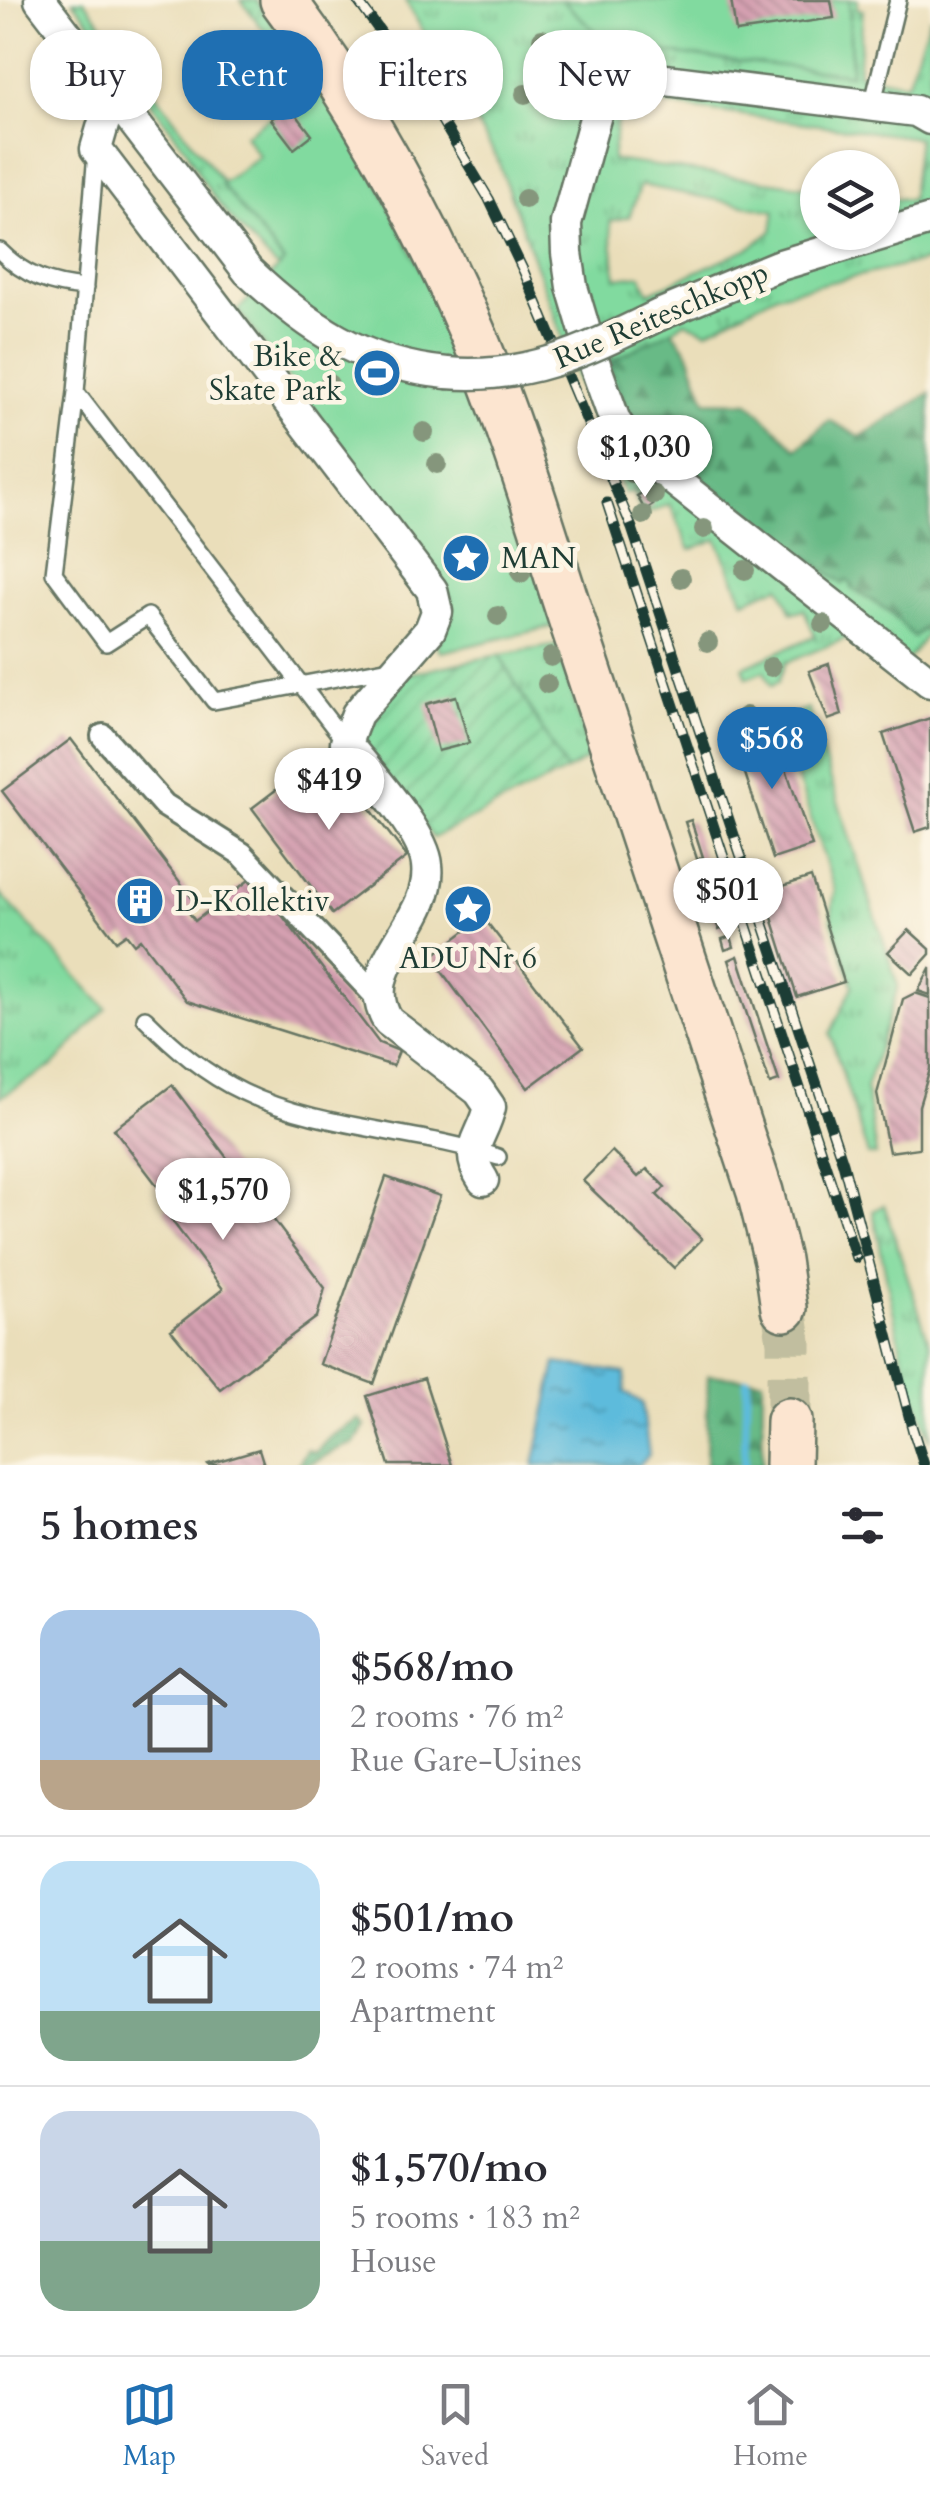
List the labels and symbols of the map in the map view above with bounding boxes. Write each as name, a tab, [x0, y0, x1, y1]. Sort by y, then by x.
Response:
street label: Rue Reiteschkopp	[548, 252, 775, 379]
place label: Bike & Skate Park	[209, 336, 342, 411]
sports icon: Bike & Skate Park	[351, 347, 403, 399]
pin: $1,030	[564, 415, 726, 500]
place icon: MAN	[440, 532, 492, 584]
place label: MAN	[501, 538, 577, 579]
pin: $568	[713, 707, 831, 792]
pin: $419	[270, 748, 388, 833]
pin: $501	[669, 858, 787, 943]
building icon: D-Kollektiv	[114, 875, 166, 927]
place label: D-Kollektiv	[175, 881, 330, 922]
place icon: ADU Nr 6	[442, 883, 494, 935]
place label: ADU Nr 6	[399, 938, 537, 979]
pin: $1,570	[142, 1158, 304, 1243]

